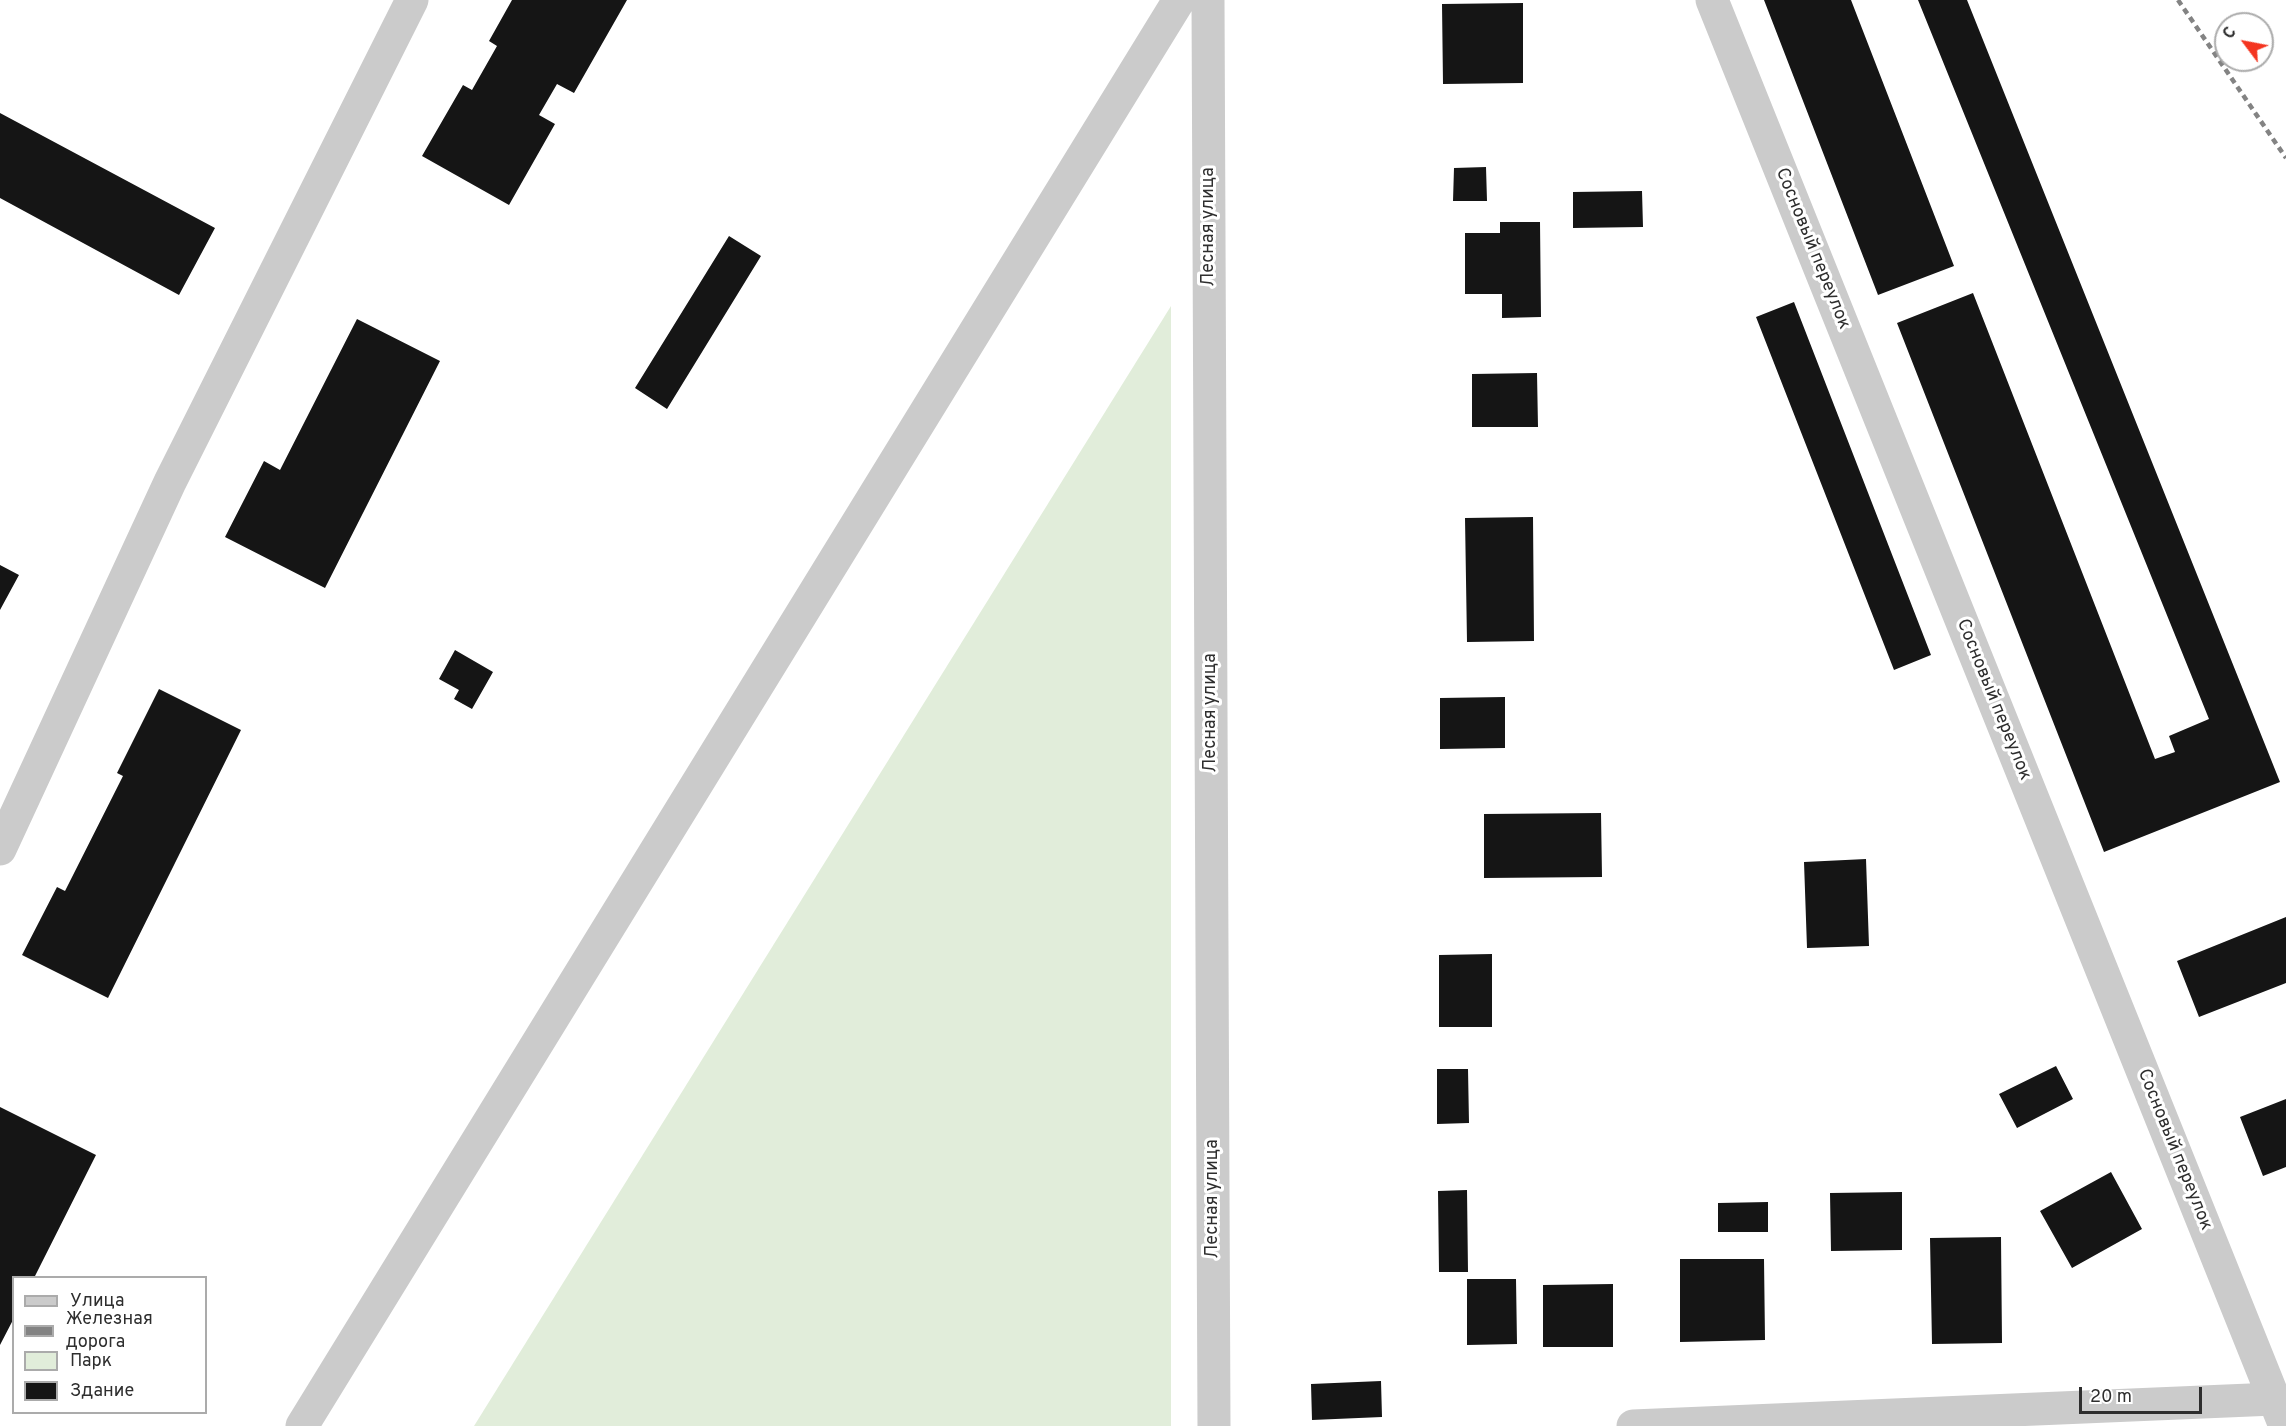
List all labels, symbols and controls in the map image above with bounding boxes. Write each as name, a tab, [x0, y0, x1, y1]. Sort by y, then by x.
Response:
north arrow	[2214, 12, 2274, 72]
text: С	[2219, 24, 2242, 43]
street label: Сосновый переулок	[1770, 165, 1854, 333]
street label: Лесная улица	[1198, 167, 1220, 287]
street label: Сосновый переулок	[1951, 616, 2035, 784]
street label: Лесная улица	[1200, 653, 1222, 773]
street label: Сосновый переулок	[2132, 1066, 2216, 1234]
street label: Лесная улица	[1202, 1139, 1224, 1259]
legend	[12, 1276, 207, 1414]
text: Улица	[70, 1290, 124, 1313]
text: Железная дорога	[66, 1308, 153, 1354]
text: Парк	[70, 1350, 112, 1373]
scale bar	[2082, 1375, 2205, 1413]
text: Здание	[70, 1380, 134, 1403]
text: 20 m	[2090, 1386, 2132, 1409]

